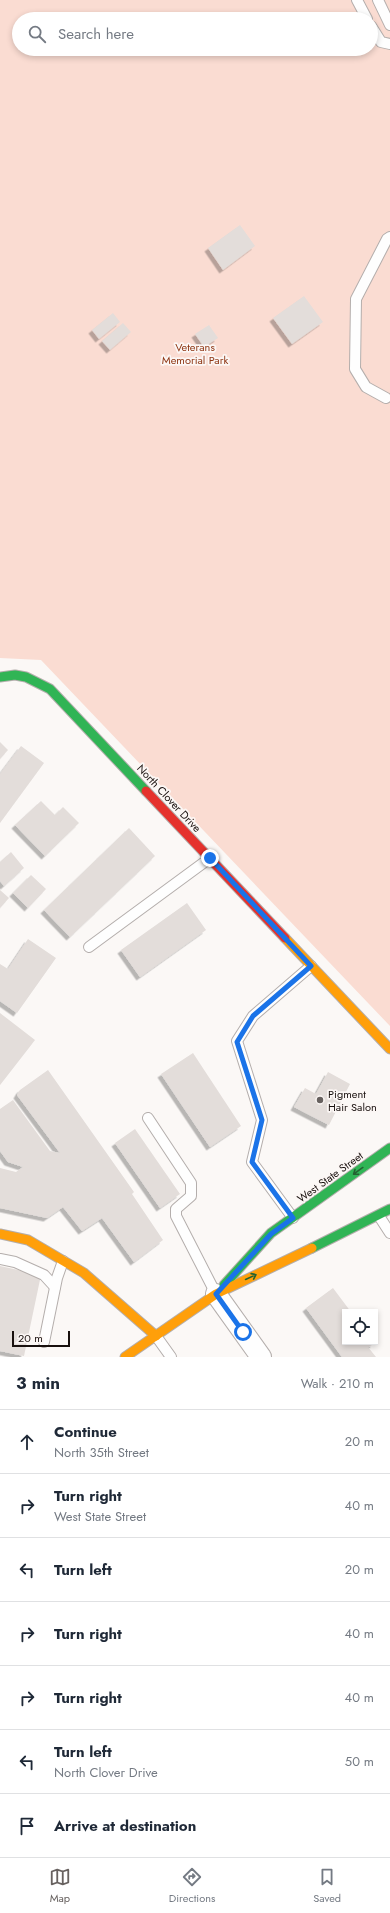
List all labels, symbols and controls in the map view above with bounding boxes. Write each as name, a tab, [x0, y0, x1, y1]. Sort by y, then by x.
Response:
search box	[12, 12, 378, 56]
icon: search	[26, 23, 48, 45]
text: Search here	[58, 23, 134, 45]
park label: Veterans Memorial Park	[162, 339, 228, 368]
street label: North Clover Drive	[133, 760, 205, 836]
route end	[201, 849, 219, 867]
place label: Pigment Hair Salon	[328, 1086, 377, 1115]
marker: Pigment Hair Salon	[315, 1095, 325, 1105]
street label: West State Street	[294, 1147, 366, 1206]
one-way arrow	[353, 1167, 364, 1175]
one-way arrow	[245, 1273, 257, 1280]
map controls	[342, 1309, 378, 1345]
button: locate	[342, 1309, 378, 1345]
route start	[234, 1323, 252, 1341]
scale bar	[12, 1329, 70, 1348]
text: 20 m	[18, 1330, 43, 1346]
text: 3 min	[16, 1371, 60, 1395]
text: Walk · 210 m	[301, 1374, 374, 1393]
text: Continue	[54, 1421, 117, 1443]
icon: ahead	[16, 1431, 38, 1453]
text: 20 m	[345, 1432, 374, 1451]
text: North 35th Street	[54, 1443, 149, 1462]
text: Turn right	[54, 1485, 122, 1507]
icon: right	[16, 1495, 38, 1517]
text: 40 m	[345, 1496, 374, 1515]
text: West State Street	[54, 1507, 146, 1526]
icon: left	[16, 1559, 38, 1581]
text: Turn left	[54, 1559, 112, 1581]
text: 20 m	[345, 1560, 374, 1579]
icon: right	[16, 1623, 38, 1645]
text: Turn right	[54, 1623, 122, 1645]
text: 40 m	[345, 1624, 374, 1643]
icon: right	[16, 1687, 38, 1709]
text: Turn right	[54, 1687, 122, 1709]
text: 40 m	[345, 1688, 374, 1707]
text: Turn left	[54, 1741, 112, 1763]
icon: left	[16, 1751, 38, 1773]
text: 50 m	[345, 1752, 374, 1771]
text: North Clover Drive	[54, 1763, 158, 1782]
icon: arrive	[16, 1815, 38, 1837]
text: Arrive at destination	[54, 1815, 196, 1837]
tab: Map	[49, 1866, 71, 1906]
tab: Directions	[169, 1866, 215, 1906]
tab: Saved	[313, 1866, 341, 1906]

